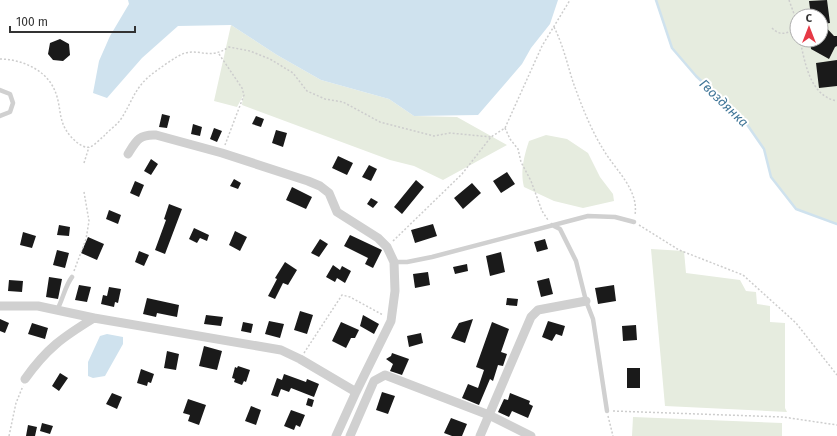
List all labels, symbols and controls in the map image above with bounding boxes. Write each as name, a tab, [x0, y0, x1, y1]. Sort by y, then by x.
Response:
scale bar	[10, 8, 135, 34]
north arrow	[789, 8, 829, 48]
text: С	[806, 12, 813, 25]
text: 100 m	[16, 15, 48, 29]
water label: Гвоздянка	[697, 76, 751, 130]

